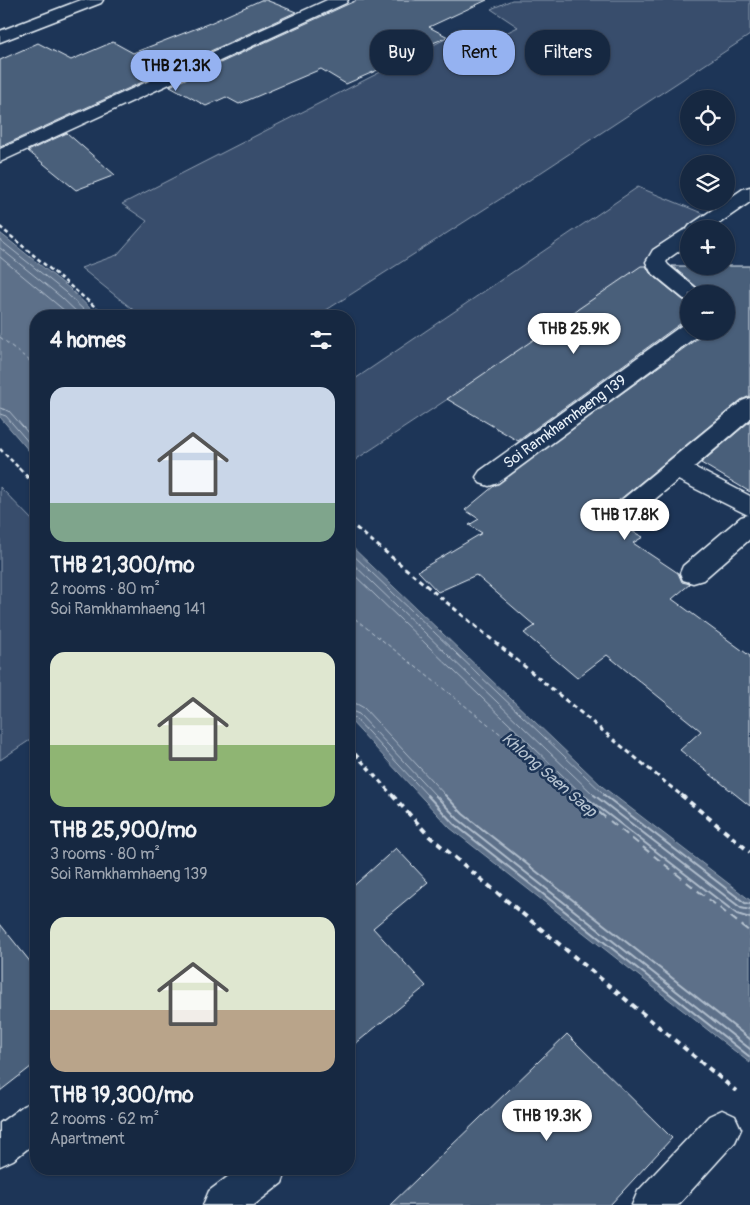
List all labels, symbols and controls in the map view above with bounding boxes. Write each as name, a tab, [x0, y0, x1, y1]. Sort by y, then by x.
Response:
chip: Buy	[370, 30, 433, 75]
chip: Rent	[443, 30, 515, 75]
chip: Filters	[525, 30, 610, 75]
pin: THB 21.3K	[119, 49, 233, 92]
text: THB 21.3K	[142, 56, 210, 76]
map controls	[680, 90, 735, 340]
button: locate	[680, 90, 735, 145]
button: layers	[680, 155, 735, 210]
button: +	[680, 220, 735, 275]
button: −	[680, 285, 735, 340]
pin: THB 25.9K	[517, 312, 631, 355]
text: THB 25.9K	[539, 319, 609, 339]
icon: filters	[307, 326, 335, 354]
text: 4 homes	[50, 327, 126, 354]
street label: Soi Ramkhamhaeng 139	[500, 371, 630, 473]
icon: home	[148, 419, 238, 509]
pin: THB 17.8K	[568, 498, 682, 541]
text: THB 17.8K	[591, 505, 659, 525]
text: THB 21,300/mo	[50, 552, 195, 579]
text: 2 rooms · 80 m²	[50, 579, 160, 599]
text: Soi Ramkhamhaeng 141	[50, 599, 206, 619]
icon: home	[148, 684, 238, 774]
water label: Khlong Saen Saep	[498, 728, 602, 823]
text: THB 25,900/mo	[50, 817, 197, 844]
text: 3 rooms · 80 m²	[50, 844, 160, 864]
text: Soi Ramkhamhaeng 139	[50, 864, 208, 884]
icon: home	[148, 949, 238, 1039]
text: THB 19,300/mo	[50, 1082, 194, 1109]
pin: THB 19.3K	[490, 1100, 604, 1142]
text: THB 19.3K	[513, 1106, 581, 1126]
text: 2 rooms · 62 m²	[50, 1109, 159, 1129]
text: Apartment	[50, 1129, 125, 1149]

